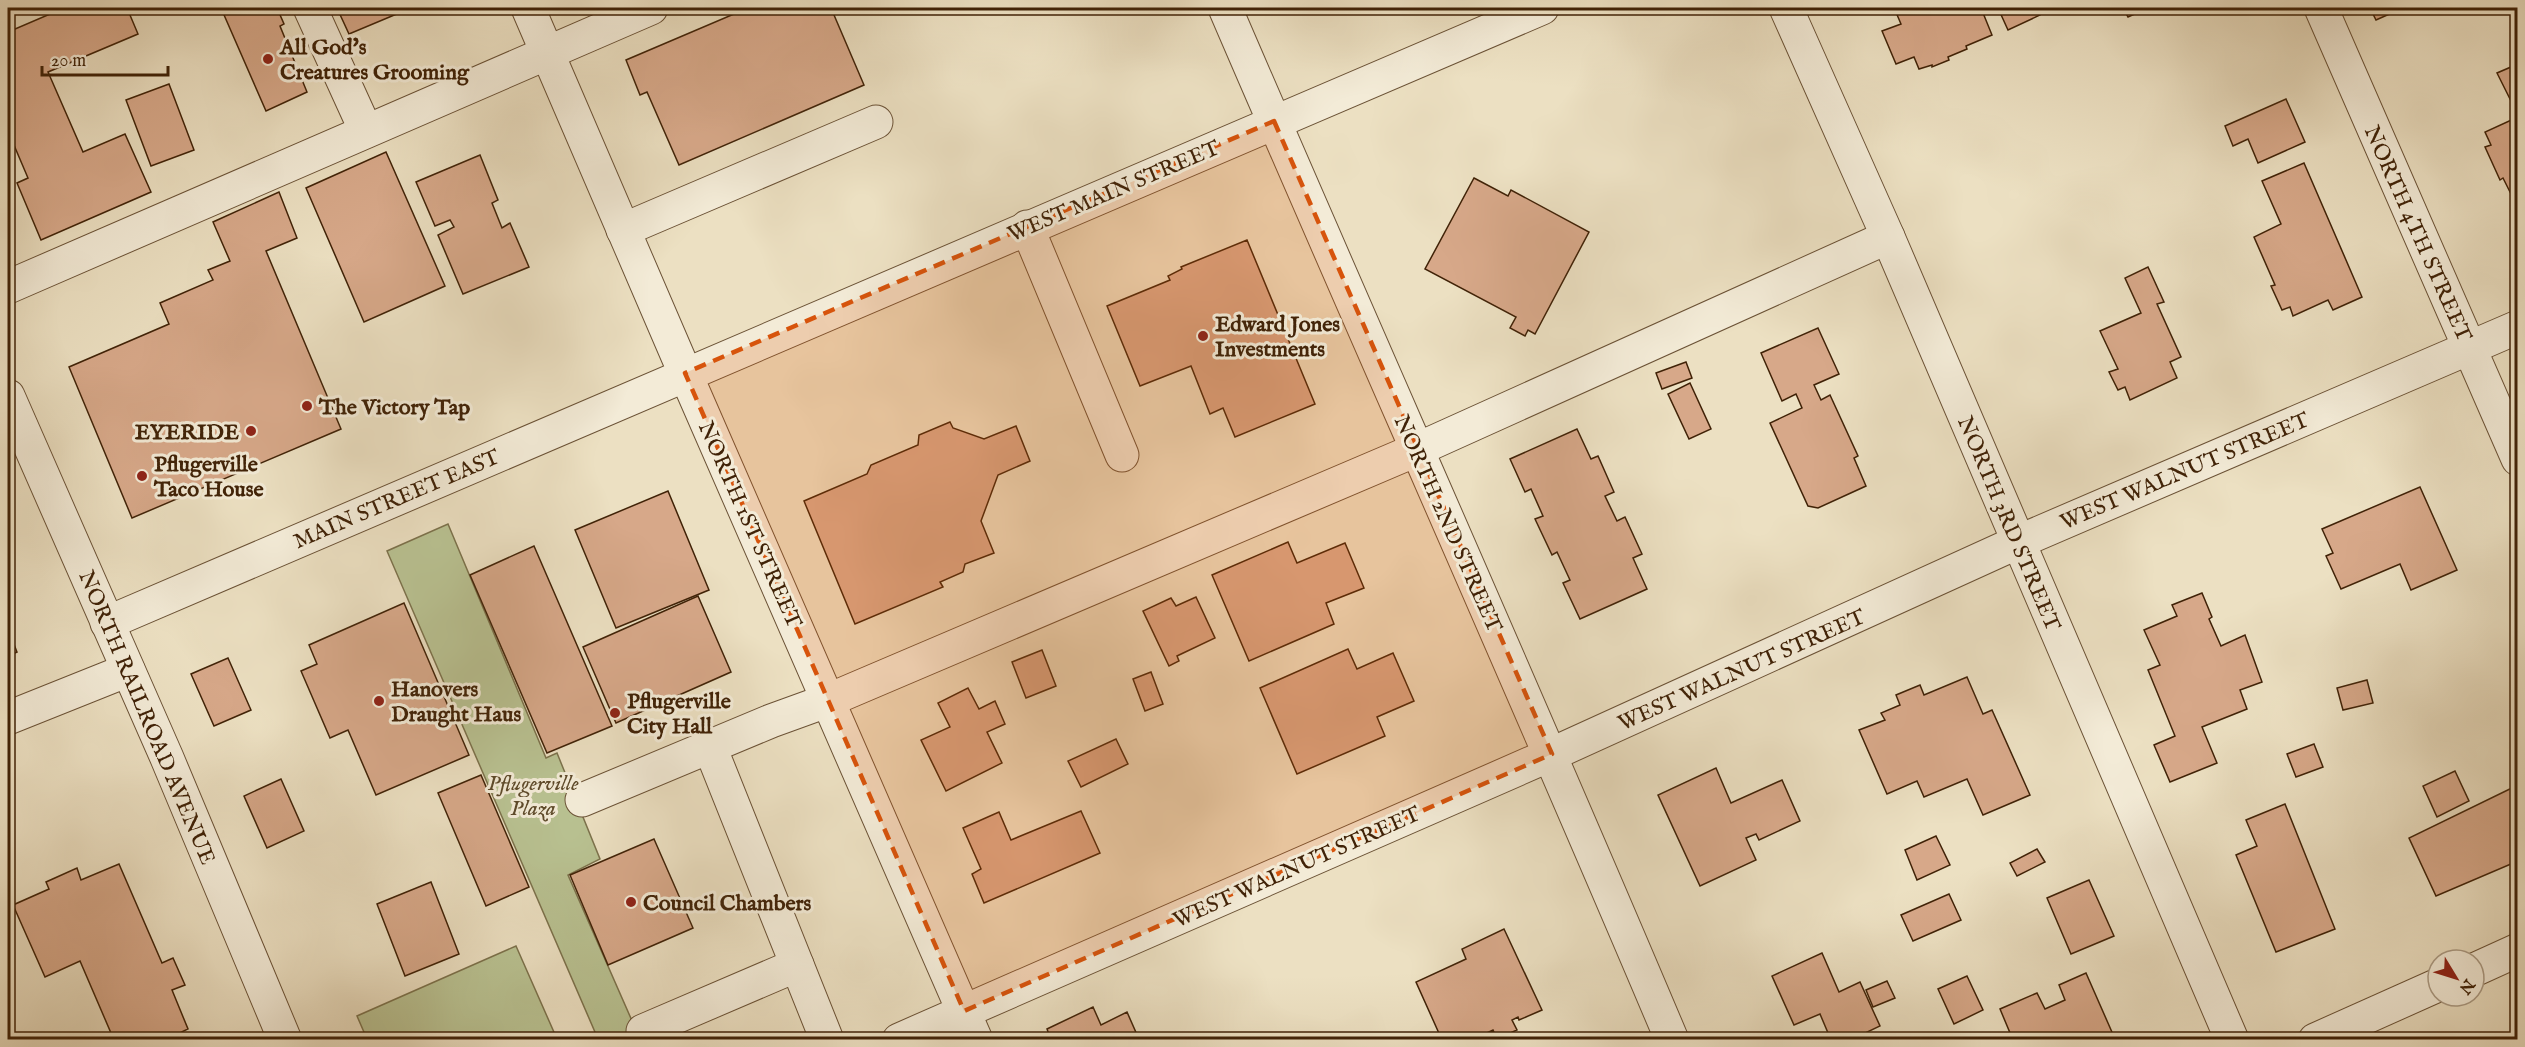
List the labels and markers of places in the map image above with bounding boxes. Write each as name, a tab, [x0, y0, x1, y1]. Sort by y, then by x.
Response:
place label: All God's Creatures Grooming	[279, 34, 470, 87]
marker: All God's Creatures Grooming	[261, 52, 275, 66]
place label: Edward Jones Investments	[1215, 311, 1340, 364]
marker: Edward Jones Investments	[1196, 329, 1210, 343]
place label: The Victory Tap	[318, 394, 470, 422]
marker: The Victory Tap	[300, 399, 314, 413]
place label: EYERIDE	[135, 419, 240, 447]
marker: EYERIDE	[244, 424, 258, 438]
place label: Pflugerville Taco House	[153, 451, 264, 504]
marker: Pflugerville Taco House	[135, 469, 149, 483]
place label: Hanovers Draught Haus	[391, 676, 521, 729]
place label: Pflugerville City Hall	[627, 688, 731, 741]
marker: Hanovers Draught Haus	[372, 694, 386, 708]
marker: Pflugerville City Hall	[608, 706, 622, 720]
place label: Council Chambers	[643, 890, 812, 918]
marker: Council Chambers	[624, 895, 638, 909]

